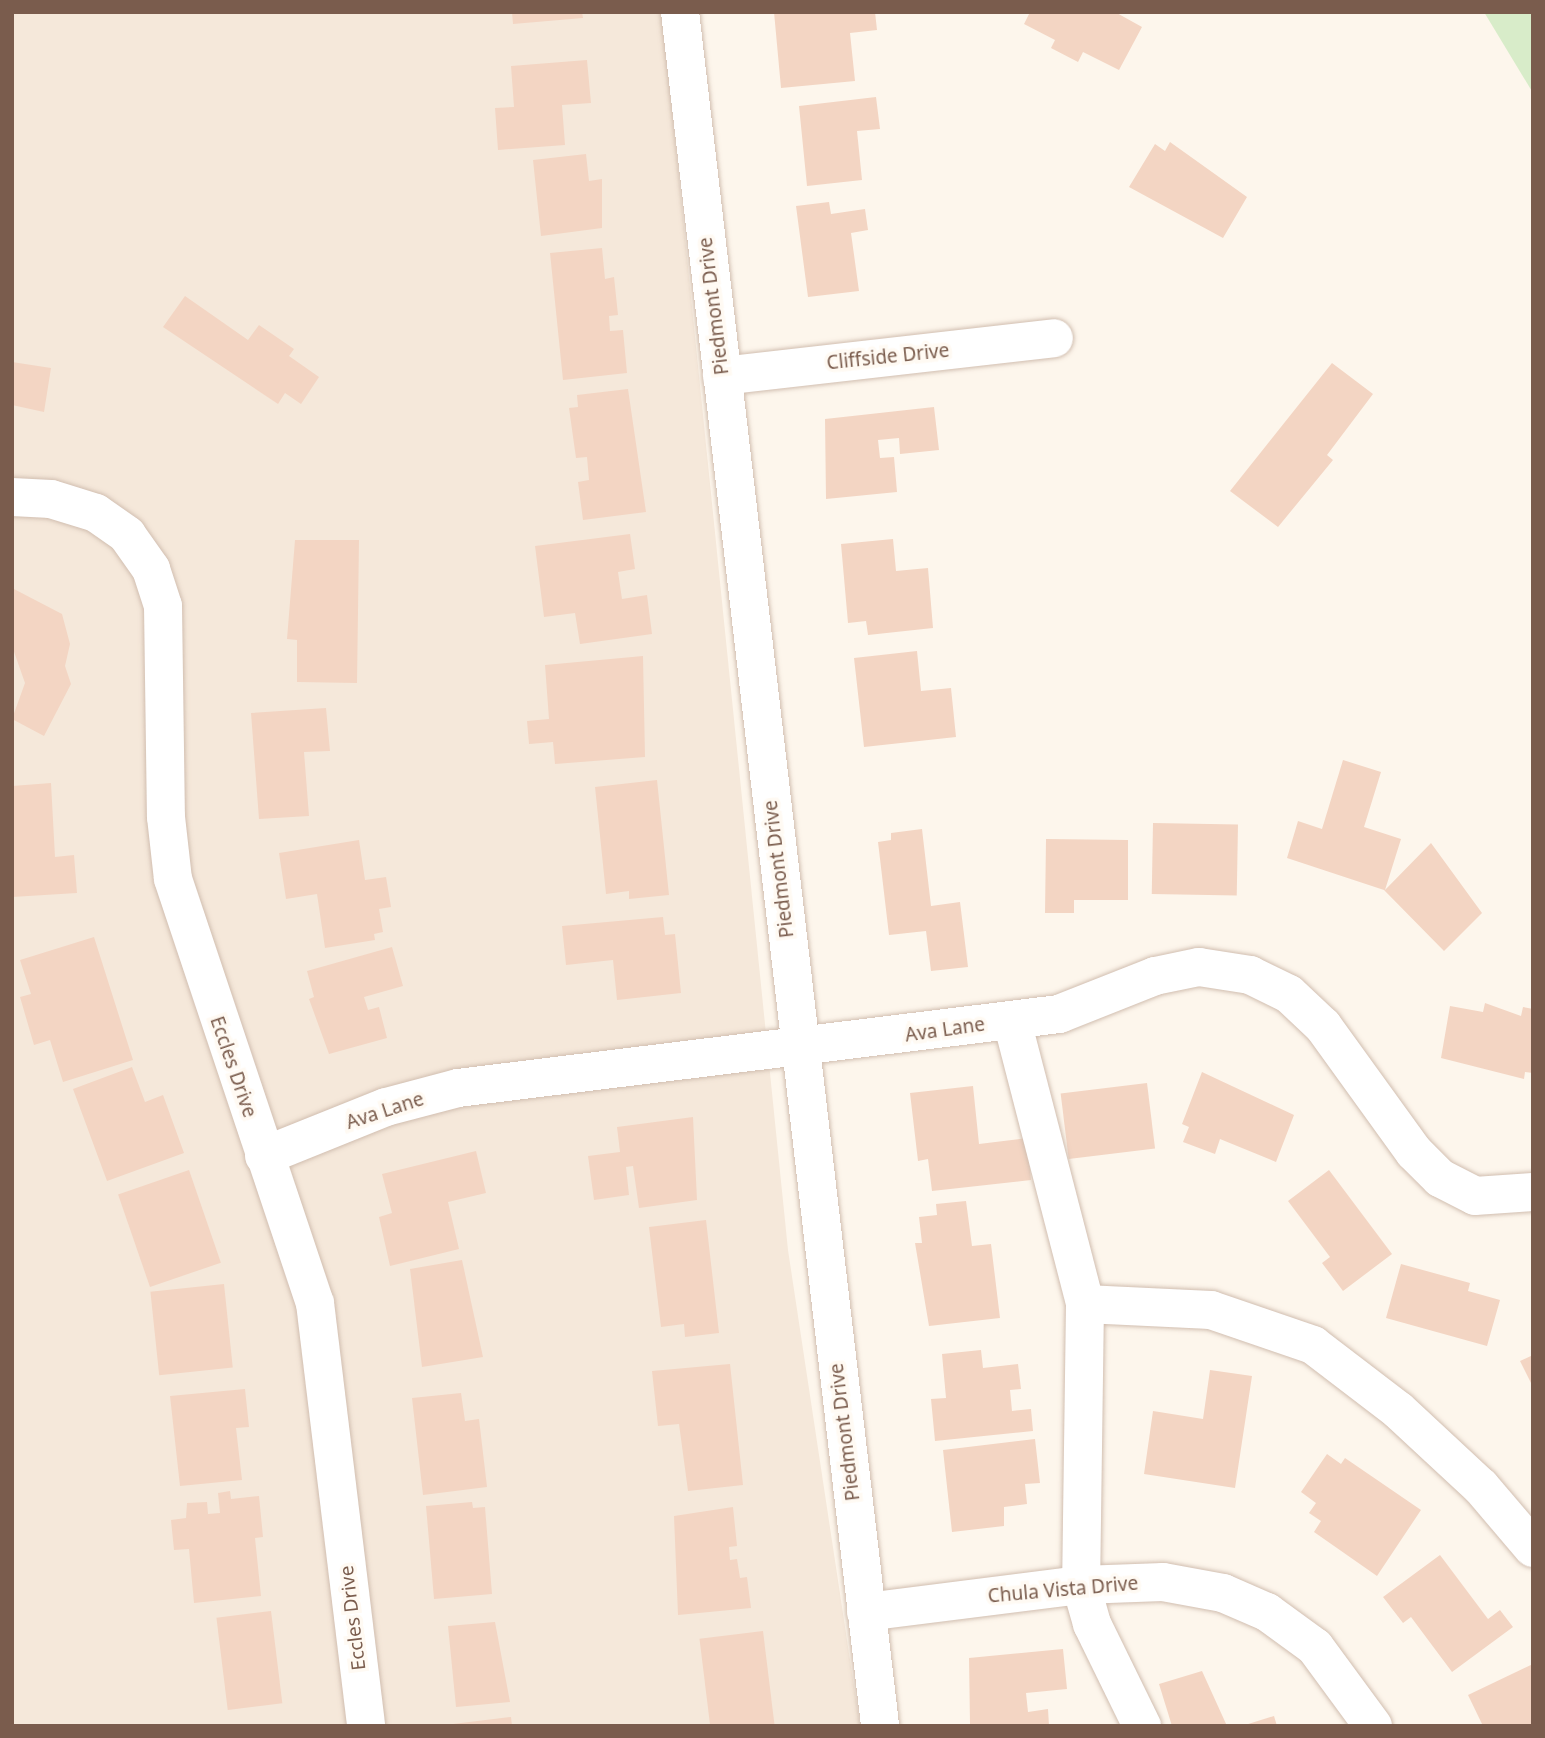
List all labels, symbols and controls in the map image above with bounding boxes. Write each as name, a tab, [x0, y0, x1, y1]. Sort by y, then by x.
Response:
street label: Piedmont Drive	[694, 236, 734, 376]
street label: Cliffside Drive	[826, 339, 950, 375]
street label: Piedmont Drive	[759, 799, 799, 939]
street label: Eccles Drive	[205, 1013, 261, 1121]
street label: Ava Lane	[904, 1013, 986, 1047]
street label: Ava Lane	[343, 1088, 427, 1134]
street label: Piedmont Drive	[825, 1362, 865, 1502]
street label: Eccles Drive	[335, 1564, 371, 1672]
street label: Chula Vista Drive	[987, 1572, 1139, 1608]

